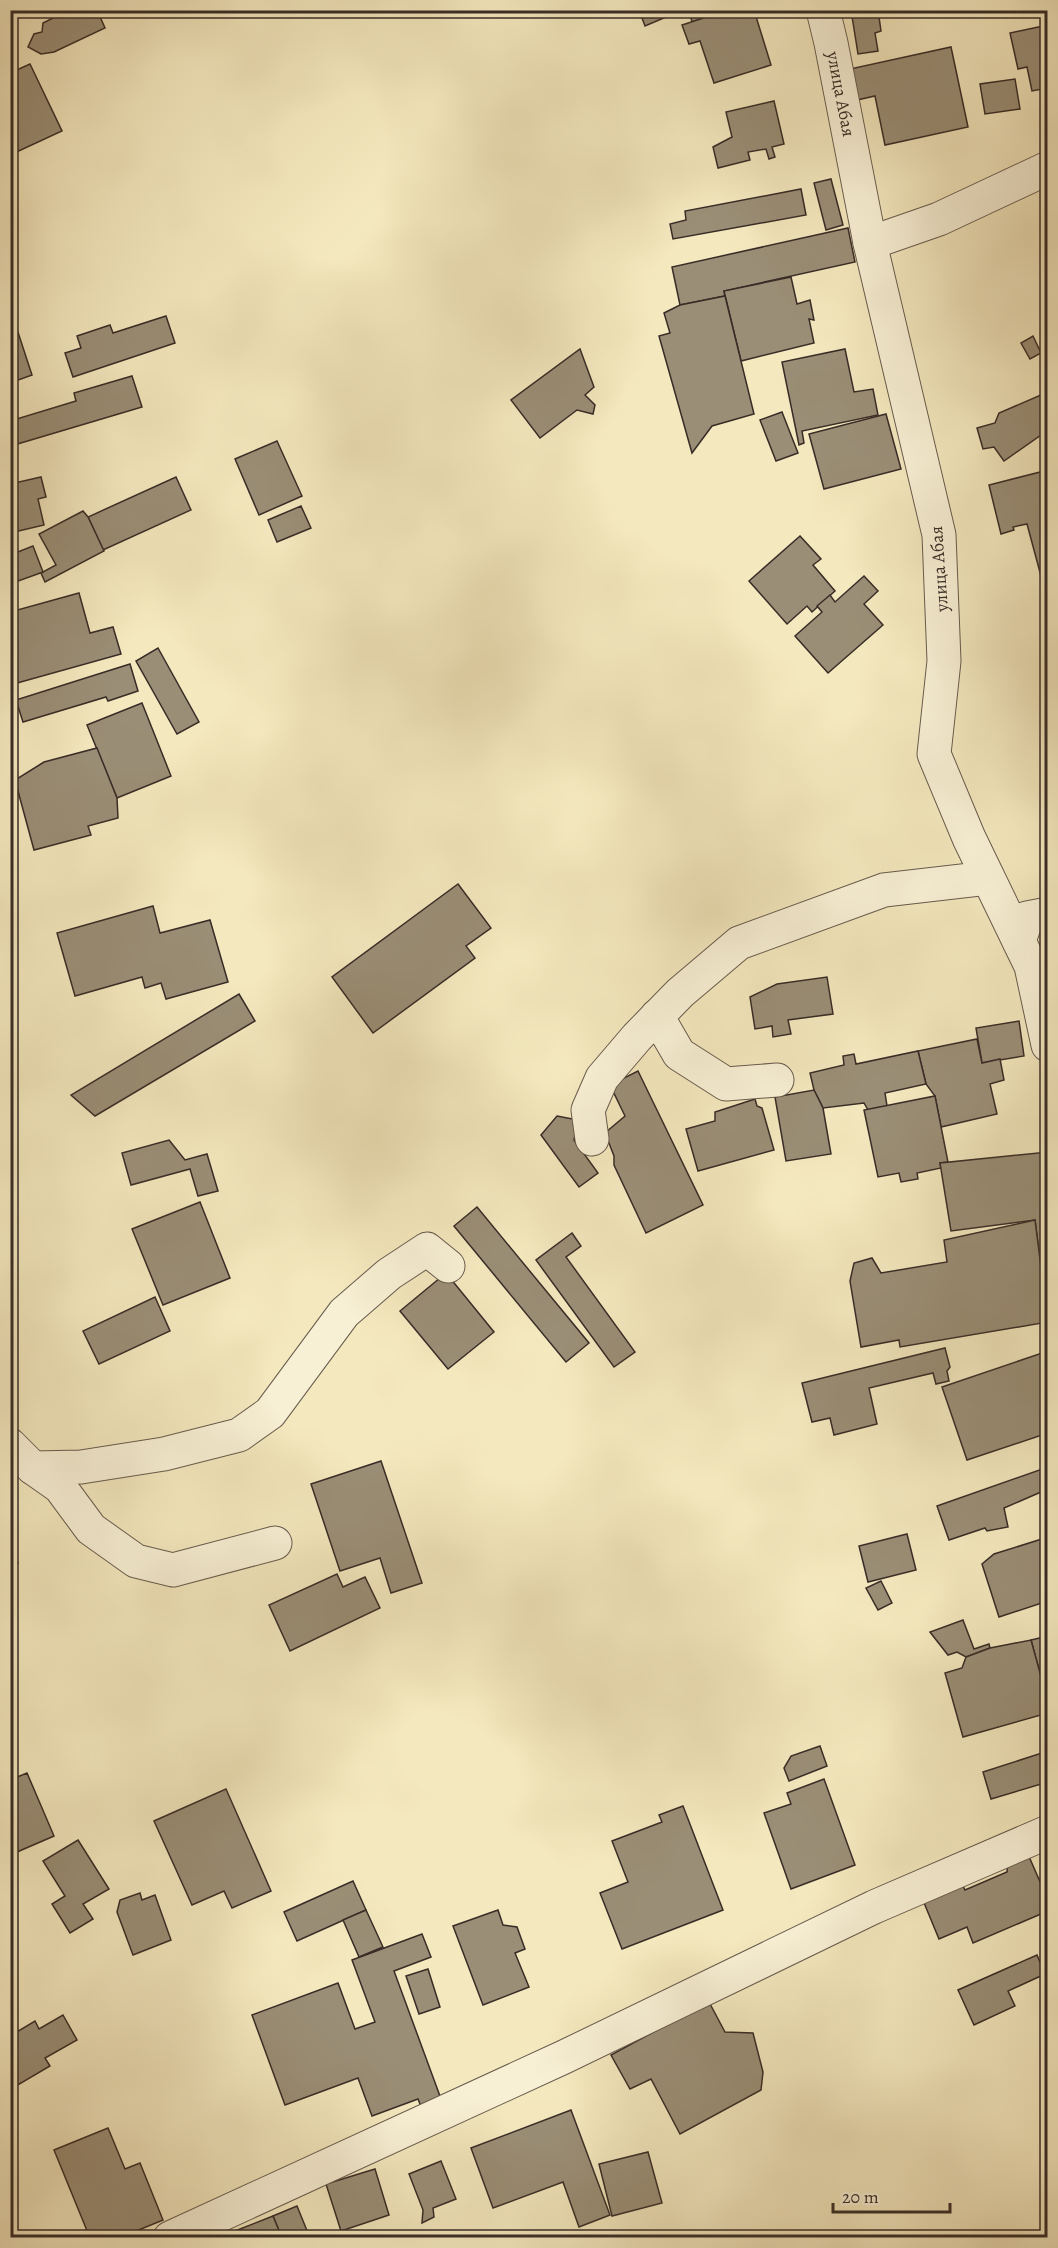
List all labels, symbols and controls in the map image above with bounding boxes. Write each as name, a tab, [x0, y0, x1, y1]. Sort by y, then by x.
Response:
street label: улица Абая	[821, 48, 861, 139]
street label: улица Абая	[924, 525, 954, 614]
scale bar	[833, 2176, 950, 2214]
text: 20 m	[842, 2185, 879, 2209]

